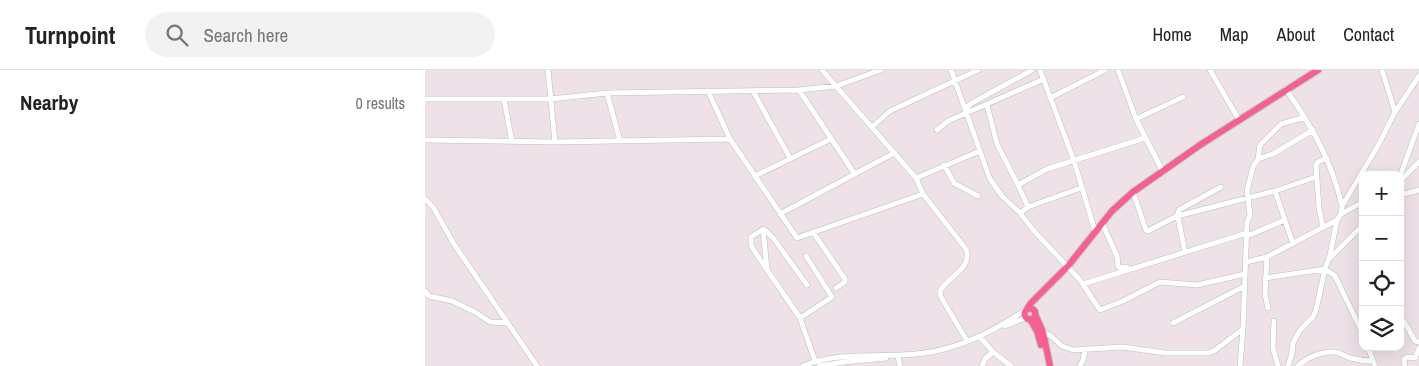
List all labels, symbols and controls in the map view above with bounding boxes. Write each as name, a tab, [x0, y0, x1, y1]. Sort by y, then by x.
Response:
search box	[145, 12, 495, 57]
text: Turnpoint	[25, 19, 115, 51]
icon: search	[163, 21, 191, 49]
text: Search here	[203, 22, 288, 48]
text: Home	[1152, 22, 1192, 47]
text: Map	[1220, 22, 1249, 47]
text: About	[1277, 22, 1315, 47]
text: Contact	[1343, 22, 1394, 47]
text: Nearby	[20, 88, 78, 117]
text: 0 results	[355, 92, 405, 114]
map controls	[1359, 171, 1404, 351]
button: +	[1359, 171, 1404, 216]
button: −	[1359, 216, 1404, 261]
button: locate	[1359, 261, 1404, 306]
button: layers	[1359, 306, 1404, 351]

